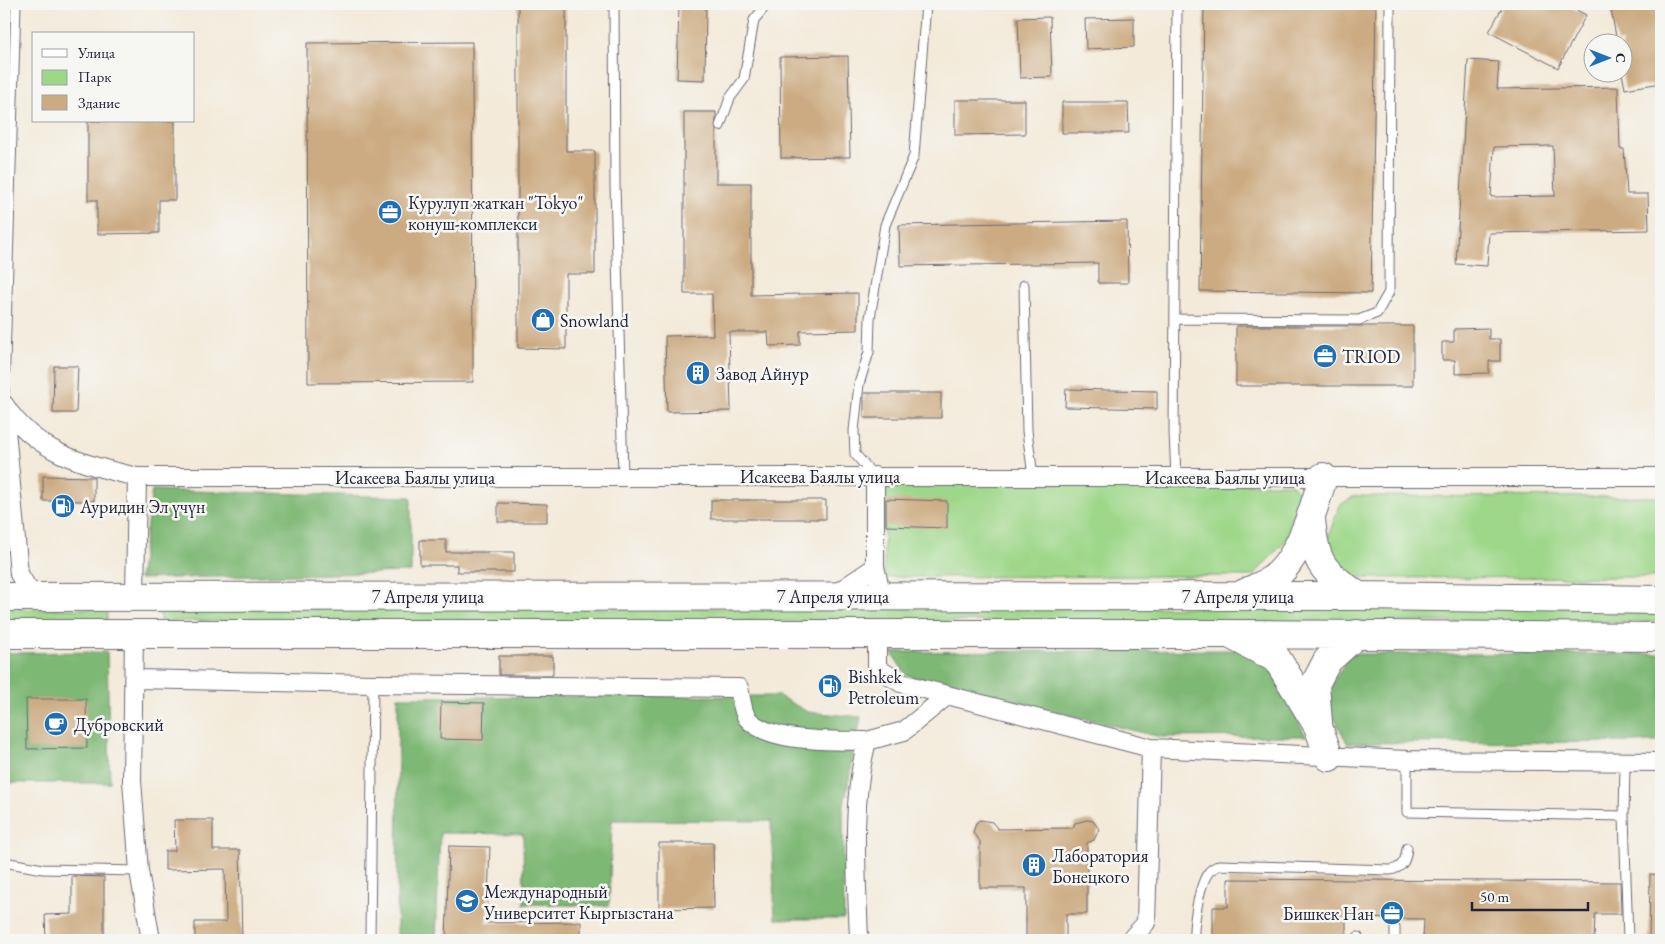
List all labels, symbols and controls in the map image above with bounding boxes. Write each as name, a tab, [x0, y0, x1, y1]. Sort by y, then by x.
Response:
legend	[32, 32, 195, 122]
north arrow	[1582, 32, 1632, 82]
text: Улица	[77, 43, 115, 62]
text: С	[1612, 53, 1630, 63]
text: Парк	[78, 67, 111, 86]
text: Здание	[78, 93, 120, 112]
place label: Курулуп жаткан "Tokyo" конуш-комплекси	[408, 191, 583, 235]
office icon: Курулуп жаткан "Tokyo" конуш-комплекси	[377, 199, 403, 225]
shop icon: Snowland	[530, 307, 556, 333]
place label: Snowland	[560, 309, 630, 332]
office icon: TRIOD	[1312, 343, 1338, 369]
place label: TRIOD	[1342, 345, 1400, 368]
building icon: Завод Айнур	[685, 360, 711, 386]
place label: Завод Айнур	[716, 362, 809, 385]
street label: Исакеева Баялы улица	[740, 465, 901, 488]
street label: Исакеева Баялы улица	[335, 466, 496, 489]
street label: Исакеева Баялы улица	[1145, 466, 1306, 489]
fuel station icon: Ауридин Эл үчүн	[50, 493, 76, 519]
place label: Ауридин Эл үчүн	[79, 495, 205, 518]
street label: 7 Апреля улица	[372, 585, 485, 608]
street label: 7 Апреля улица	[777, 585, 890, 608]
street label: 7 Апреля улица	[1182, 585, 1295, 608]
place label: Bishkek Petroleum	[848, 665, 919, 709]
fuel station icon: Bishkek Petroleum	[817, 673, 843, 699]
cafe icon: Дубровский	[43, 711, 69, 737]
place label: Дубровский	[74, 713, 164, 736]
place label: Лаборатория Бонецкого	[1052, 844, 1148, 888]
building icon: Лаборатория Бонецкого	[1021, 852, 1047, 878]
scale bar	[1472, 879, 1589, 911]
place label: Международный Университет Кыргызстана	[483, 880, 674, 924]
text: 50 m	[1480, 887, 1509, 906]
school or university icon: Международный Университет Кыргызстана	[454, 888, 480, 914]
office icon: Бишкек Нан	[1379, 900, 1405, 926]
place label: Бишкек Нан	[1283, 902, 1374, 925]

